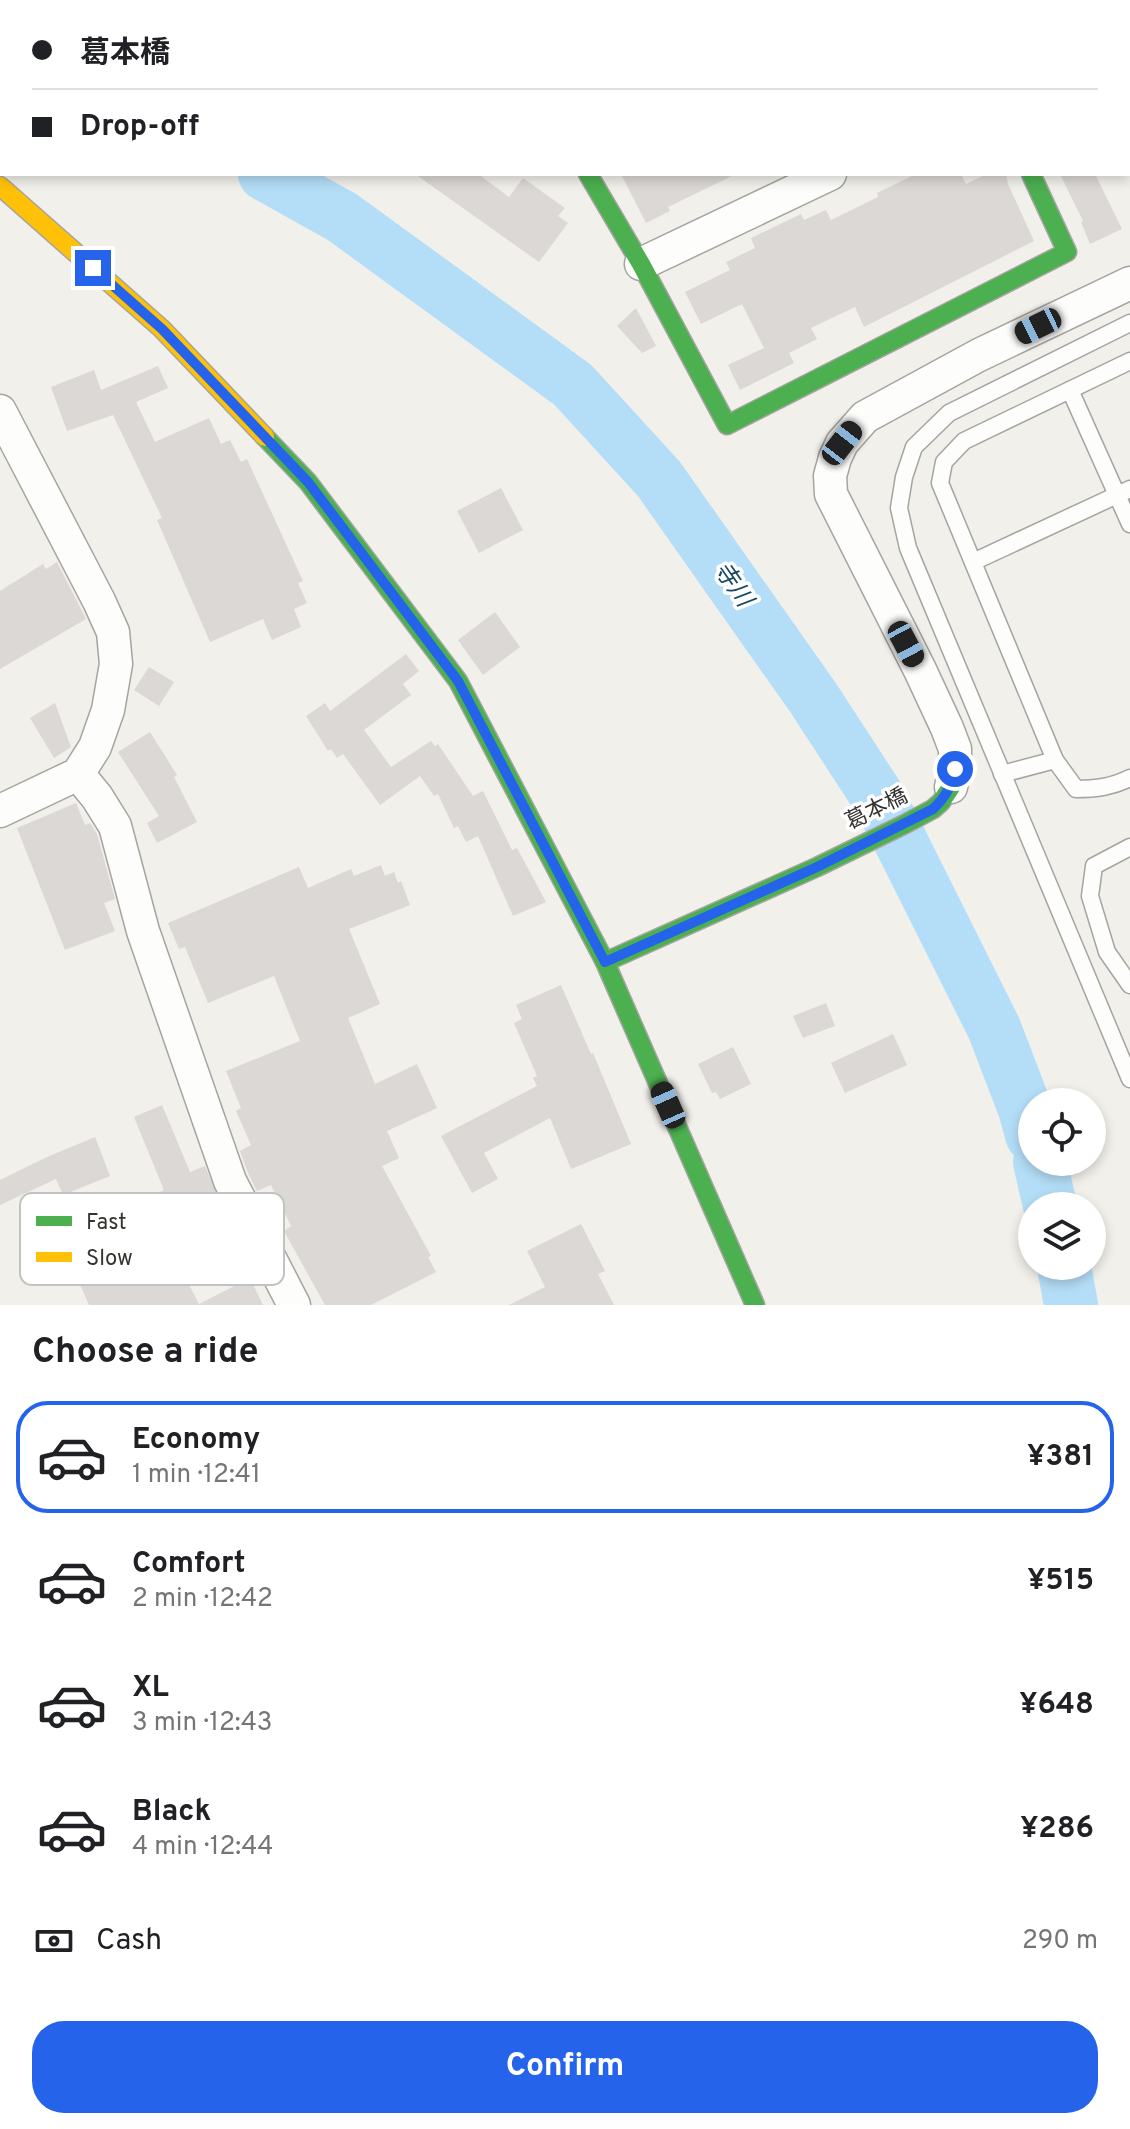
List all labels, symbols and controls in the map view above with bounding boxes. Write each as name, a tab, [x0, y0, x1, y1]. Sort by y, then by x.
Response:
text: 葛本橋	[80, 36, 170, 73]
text: Drop-off	[80, 109, 199, 146]
route end	[75, 250, 111, 286]
car	[1011, 305, 1065, 347]
car	[818, 417, 866, 469]
water label: 寺川	[706, 557, 760, 616]
car	[884, 617, 928, 671]
route start	[937, 751, 973, 787]
street label: 葛本橋	[841, 783, 913, 837]
car	[647, 1078, 689, 1132]
map controls	[1018, 1088, 1106, 1280]
button: locate	[1018, 1088, 1106, 1176]
button: layers	[1018, 1192, 1106, 1280]
legend	[20, 1193, 284, 1285]
text: Fast	[86, 1210, 127, 1237]
text: Slow	[86, 1246, 133, 1273]
text: Choose a ride	[32, 1330, 258, 1376]
icon: car	[36, 1421, 108, 1493]
text: Economy	[132, 1422, 260, 1459]
text: ¥381	[1027, 1439, 1094, 1476]
text: 1 min · 12:41	[132, 1459, 261, 1492]
icon: car	[36, 1545, 108, 1617]
text: Comfort	[132, 1546, 245, 1583]
text: ¥515	[1027, 1563, 1094, 1600]
text: 2 min · 12:42	[132, 1583, 273, 1616]
icon: car	[36, 1669, 108, 1741]
text: XL	[132, 1670, 169, 1707]
text: ¥648	[1019, 1687, 1094, 1724]
text: 3 min · 12:43	[132, 1707, 273, 1740]
icon: car	[36, 1793, 108, 1865]
text: Black	[132, 1794, 211, 1831]
text: ¥286	[1020, 1811, 1094, 1848]
text: 4 min · 12:44	[132, 1831, 274, 1864]
icon: cash	[32, 1919, 76, 1963]
text: Cash	[96, 1923, 162, 1960]
text: 290 m	[1022, 1925, 1098, 1958]
button: Confirm	[32, 2021, 1098, 2113]

